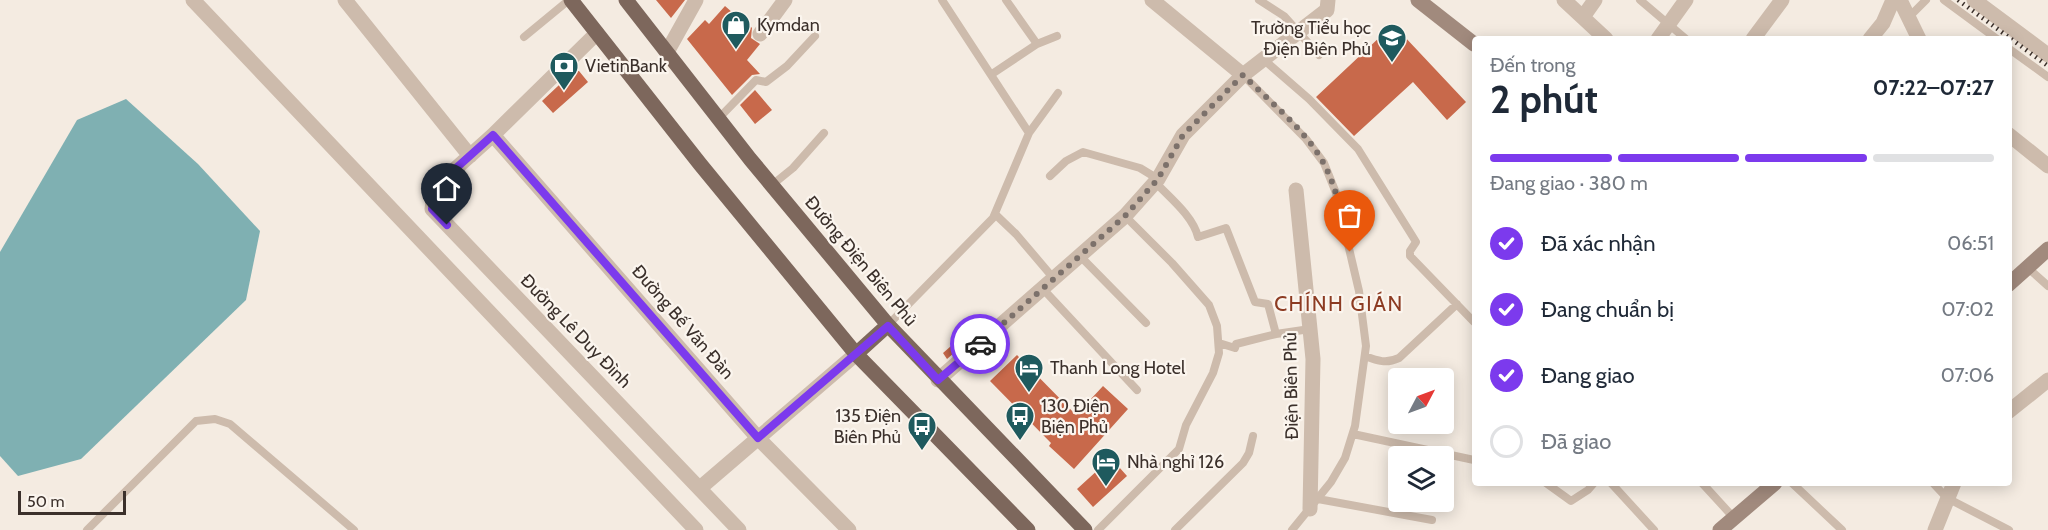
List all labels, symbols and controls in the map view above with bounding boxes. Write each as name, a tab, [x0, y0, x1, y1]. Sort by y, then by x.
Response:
shop icon: Kymdan	[720, 9, 752, 51]
place label: Kymdan	[757, 14, 820, 36]
place label: Trường Tiểu học Điện Biên Phủ	[1251, 17, 1371, 60]
school or university icon: Trường Tiểu học Điện Biên Phủ	[1376, 22, 1408, 64]
bank icon: VietinBank	[548, 50, 580, 92]
text: Đến trong	[1490, 53, 1575, 77]
place label: VietinBank	[585, 55, 668, 77]
text: 07:22–07:27	[1873, 74, 1994, 101]
text: 2 phút	[1490, 75, 1598, 123]
pin	[421, 163, 472, 225]
text: Đang giao · 380 m	[1490, 171, 1648, 195]
icon: home	[430, 172, 463, 205]
pin	[1324, 190, 1375, 252]
street label: Đường Điện Biên Phủ	[800, 192, 922, 330]
icon: bag	[1333, 199, 1366, 232]
icon: check	[1490, 227, 1523, 260]
text: Đã xác nhận	[1541, 230, 1655, 257]
text: 06:51	[1947, 231, 1994, 255]
street label: Đường Bế Văn Đàn	[627, 260, 739, 384]
street label: Đường Lê Duy Đình	[516, 269, 636, 393]
district label: CHÍNH GIÁN	[1274, 291, 1404, 316]
icon: check	[1490, 293, 1523, 326]
text: Đang chuẩn bị	[1541, 296, 1674, 323]
text: 07:02	[1942, 297, 1994, 321]
courier	[950, 314, 1010, 374]
icon: car	[964, 328, 997, 361]
street label: Điện Biên Phủ	[1279, 332, 1303, 440]
hotel icon: Thanh Long Hotel	[1013, 352, 1045, 394]
place label: Thanh Long Hotel	[1050, 357, 1186, 379]
icon: check	[1490, 359, 1523, 392]
text: Đang giao	[1541, 362, 1635, 389]
text: 07:06	[1941, 363, 1994, 387]
north arrow	[1388, 368, 1454, 434]
map controls	[1388, 368, 1454, 512]
place label: 130 Điện Biện Phủ	[1041, 395, 1109, 438]
bus stop icon: 130 Điện Biện Phủ	[1004, 400, 1036, 442]
place label: 135 Điện Biên Phủ	[834, 405, 901, 448]
bus stop icon: 135 Điện Biên Phủ	[906, 410, 938, 452]
text: Đã giao	[1541, 428, 1611, 455]
hotel icon: Nhà nghỉ 126	[1090, 446, 1122, 488]
button: layers	[1388, 446, 1454, 512]
place label: Nhà nghỉ 126	[1127, 451, 1224, 473]
scale bar	[18, 488, 126, 516]
text: 50 m	[27, 492, 64, 511]

